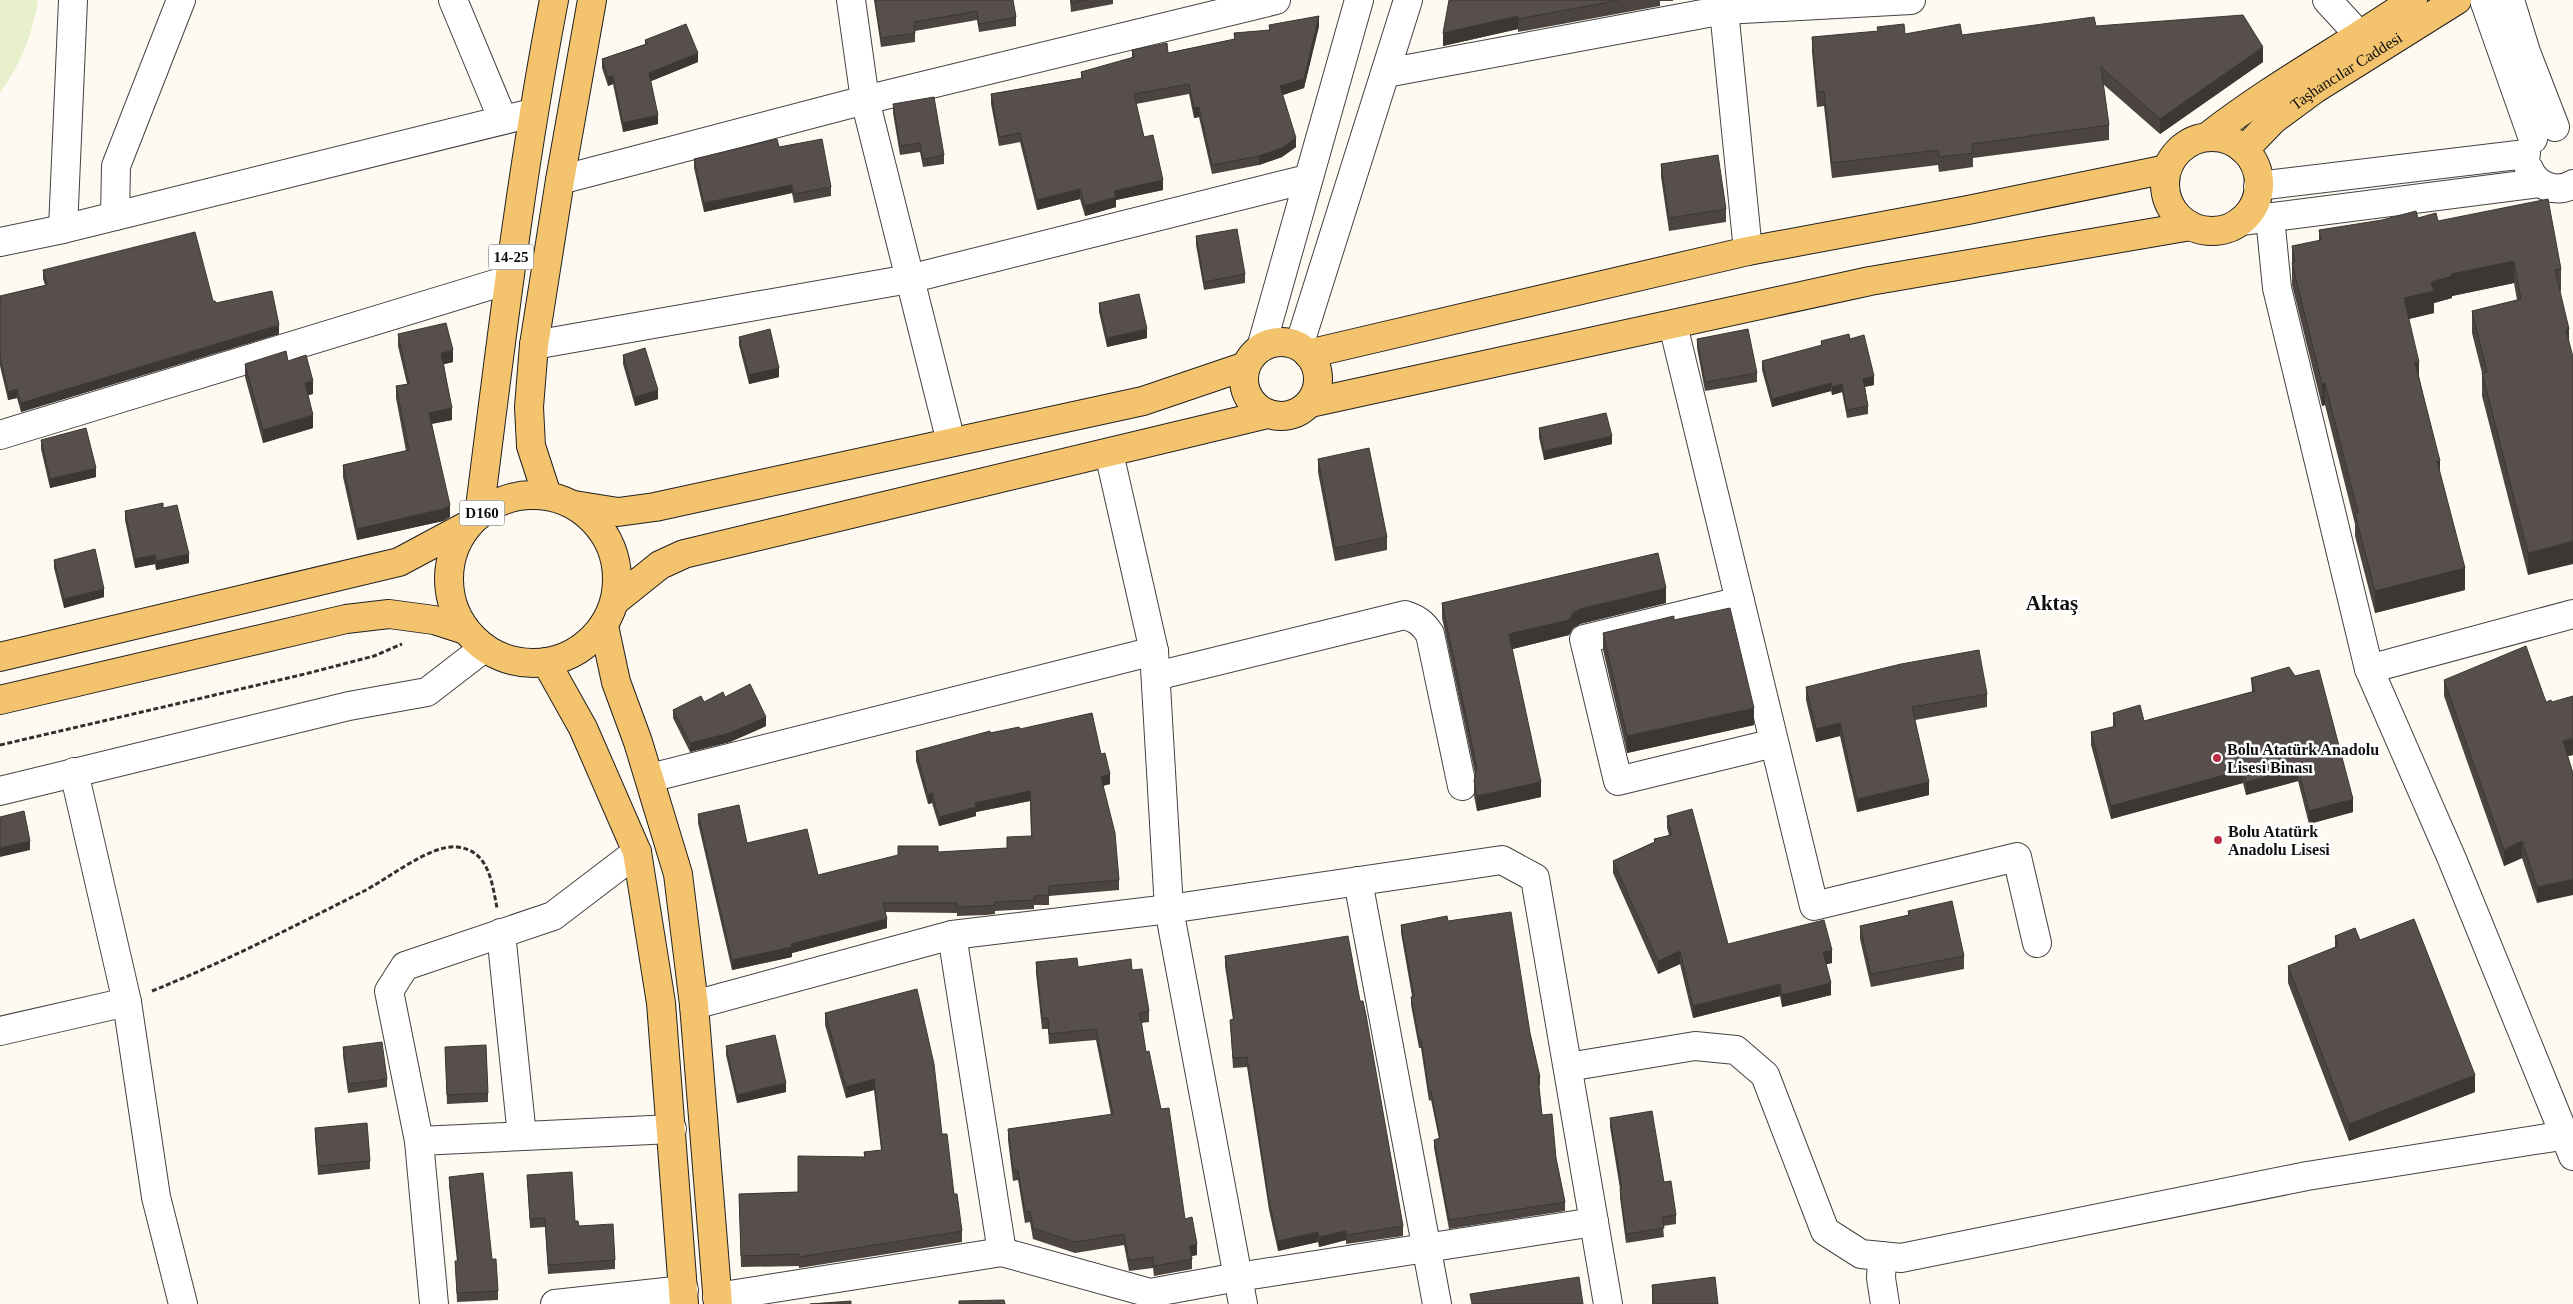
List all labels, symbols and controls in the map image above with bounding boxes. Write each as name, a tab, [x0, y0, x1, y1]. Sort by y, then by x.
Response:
street label: Taşhancılar Caddesi	[2287, 28, 2406, 113]
road number: 14-25	[488, 244, 534, 270]
road number: D160	[460, 500, 504, 526]
district label: Aktaş	[2026, 591, 2078, 615]
place label: Bolu Atatürk Anadolu Lisesi Binası	[2227, 741, 2379, 776]
marker: Bolu Atatürk Anadolu Lisesi Binası	[2211, 752, 2223, 764]
place label: Bolu Atatürk Anadolu Lisesi	[2228, 823, 2330, 858]
marker: Bolu Atatürk Anadolu Lisesi	[2212, 834, 2224, 846]

